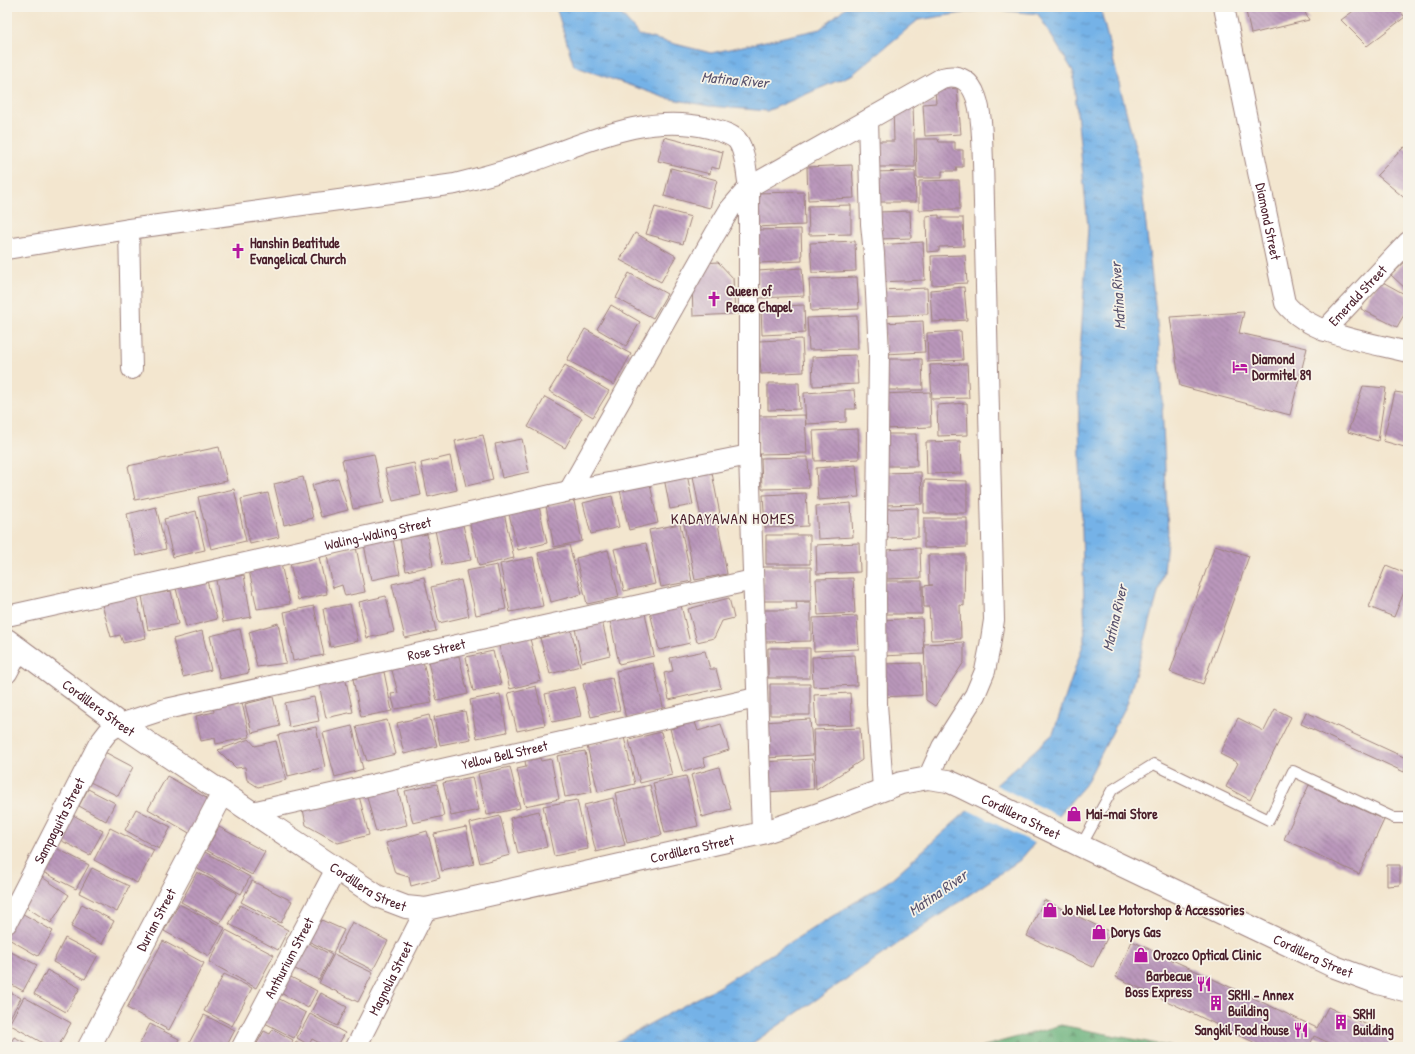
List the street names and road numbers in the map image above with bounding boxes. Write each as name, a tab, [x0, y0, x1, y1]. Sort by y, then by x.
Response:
street label: Diamond Street	[1252, 181, 1286, 262]
street label: Emerald Street	[1324, 260, 1391, 330]
street label: Waling-Waling Street	[323, 512, 433, 554]
street label: Rose Street	[406, 633, 467, 665]
street label: Cordillera Street	[59, 674, 139, 741]
street label: Yellow Bell Street	[460, 735, 550, 773]
street label: Sampaguita Street	[29, 774, 89, 867]
street label: Cordillera Street	[978, 788, 1064, 843]
street label: Cordillera Street	[648, 830, 736, 867]
street label: Cordillera Street	[326, 857, 410, 915]
street label: Durian Street	[131, 885, 180, 954]
street label: Anthurium Street	[260, 913, 318, 1001]
street label: Cordillera Street	[1270, 929, 1356, 982]
street label: Magnolia Street	[364, 938, 417, 1018]

